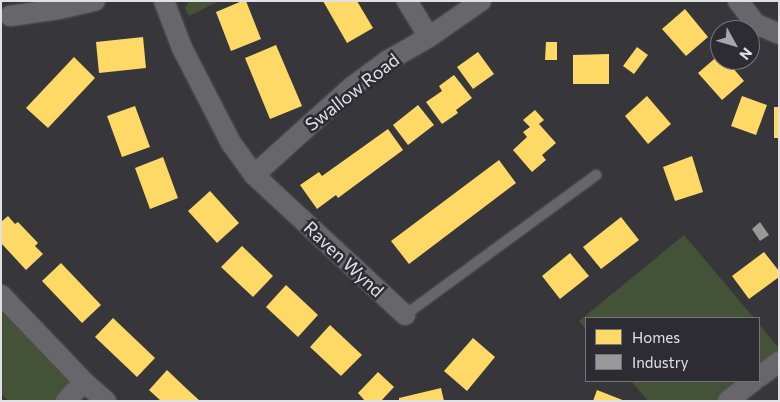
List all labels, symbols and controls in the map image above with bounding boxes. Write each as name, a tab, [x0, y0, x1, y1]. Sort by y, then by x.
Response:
north arrow	[710, 20, 760, 70]
text: N	[736, 45, 756, 64]
street label: Swallow Road	[301, 49, 403, 135]
street label: Raven Wynd	[300, 217, 388, 301]
legend	[585, 317, 760, 382]
text: Homes	[632, 328, 680, 346]
text: Industry	[632, 353, 689, 371]

